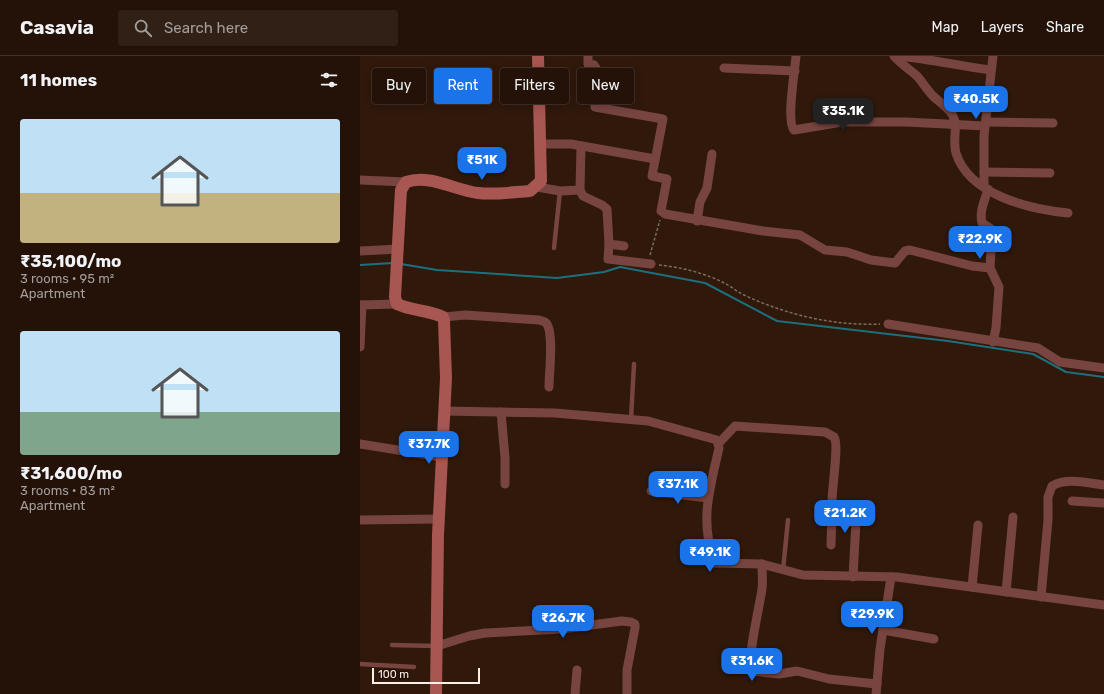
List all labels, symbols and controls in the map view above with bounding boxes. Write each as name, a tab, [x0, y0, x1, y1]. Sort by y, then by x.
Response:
search box	[118, 10, 398, 46]
text: Casavia	[20, 16, 94, 39]
icon: search	[132, 17, 154, 39]
text: Search here	[164, 19, 248, 37]
text: Map	[932, 19, 959, 36]
text: Layers	[981, 19, 1024, 36]
text: Share	[1046, 19, 1084, 36]
chip: Buy	[372, 68, 426, 104]
chip: Rent	[434, 68, 492, 104]
chip: Filters	[500, 68, 569, 104]
chip: New	[577, 68, 634, 104]
icon: filters	[318, 69, 340, 91]
text: 11 homes	[20, 70, 97, 90]
pin: ₹40.5K	[943, 86, 1009, 120]
text: ₹40.5K	[953, 91, 999, 106]
pin: ₹35.1K	[810, 98, 876, 132]
text: ₹35.1K	[822, 103, 864, 118]
icon: home	[144, 145, 216, 217]
pin: ₹51K	[458, 147, 506, 181]
text: ₹51K	[466, 152, 498, 167]
pin: ₹22.9K	[947, 226, 1013, 260]
text: ₹22.9K	[958, 231, 1002, 246]
text: ₹35,100/mo	[20, 251, 121, 271]
text: 3 rooms · 95 m²	[20, 271, 114, 286]
text: Apartment	[20, 286, 85, 301]
icon: home	[144, 357, 216, 429]
pin: ₹37.7K	[396, 431, 462, 465]
text: ₹37.7K	[408, 436, 450, 451]
text: ₹31,600/mo	[20, 463, 122, 483]
pin: ₹37.1K	[645, 471, 711, 505]
text: ₹37.1K	[657, 476, 699, 491]
text: 3 rooms · 83 m²	[20, 483, 115, 498]
text: Apartment	[20, 498, 85, 513]
pin: ₹21.2K	[812, 500, 878, 534]
text: ₹21.2K	[823, 505, 867, 520]
pin: ₹49.1K	[677, 539, 743, 573]
text: ₹49.1K	[689, 544, 731, 559]
pin: ₹29.9K	[839, 601, 905, 635]
pin: ₹26.7K	[530, 605, 596, 639]
text: ₹29.9K	[850, 606, 894, 621]
text: ₹26.7K	[541, 610, 585, 625]
pin: ₹31.6K	[719, 648, 785, 682]
text: ₹31.6K	[730, 653, 774, 668]
scale bar	[372, 666, 480, 685]
text: 100 m	[378, 668, 409, 681]

